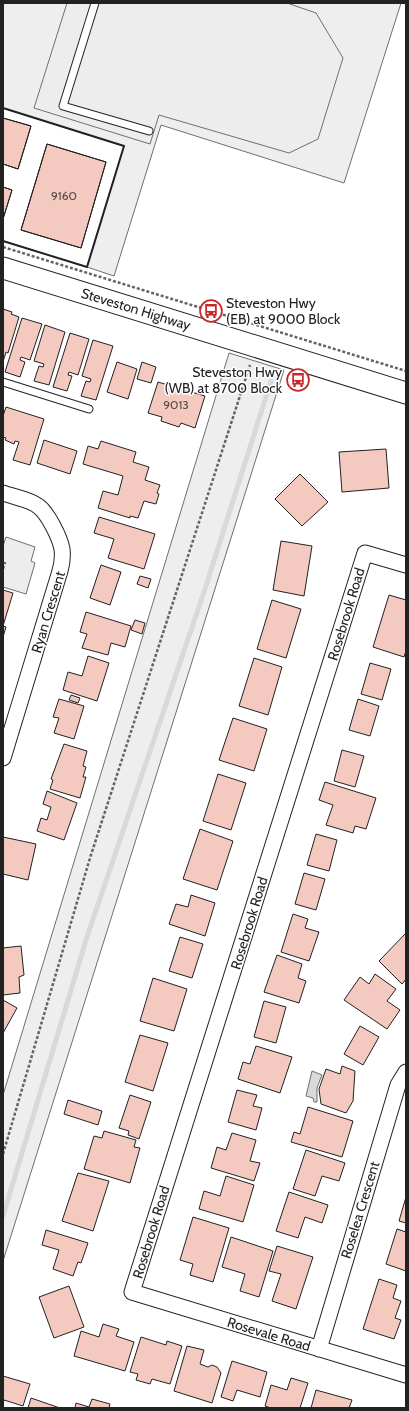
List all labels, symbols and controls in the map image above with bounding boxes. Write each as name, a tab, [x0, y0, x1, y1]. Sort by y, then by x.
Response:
house number: 9160	[51, 188, 77, 203]
street label: Steveston Highway	[79, 284, 193, 334]
place label: Steveston Hwy (EB) at 9000 Block	[226, 294, 341, 328]
bus stop icon: Steveston Hwy (EB) at 9000 Block	[198, 298, 224, 324]
place label: Steveston Hwy (WB) at 8700 Block	[164, 363, 283, 397]
bus stop icon: Steveston Hwy (WB) at 8700 Block	[285, 367, 311, 393]
house number: 9013	[163, 397, 189, 412]
street label: Rosebrook Road	[323, 565, 369, 663]
street label: Ryan Crescent	[27, 569, 69, 655]
street label: Rosebrook Road	[226, 874, 272, 972]
street label: Roselea Crescent	[337, 1159, 383, 1261]
street label: Rosebrook Road	[128, 1183, 174, 1281]
street label: Rosevale Road	[225, 1313, 313, 1355]

